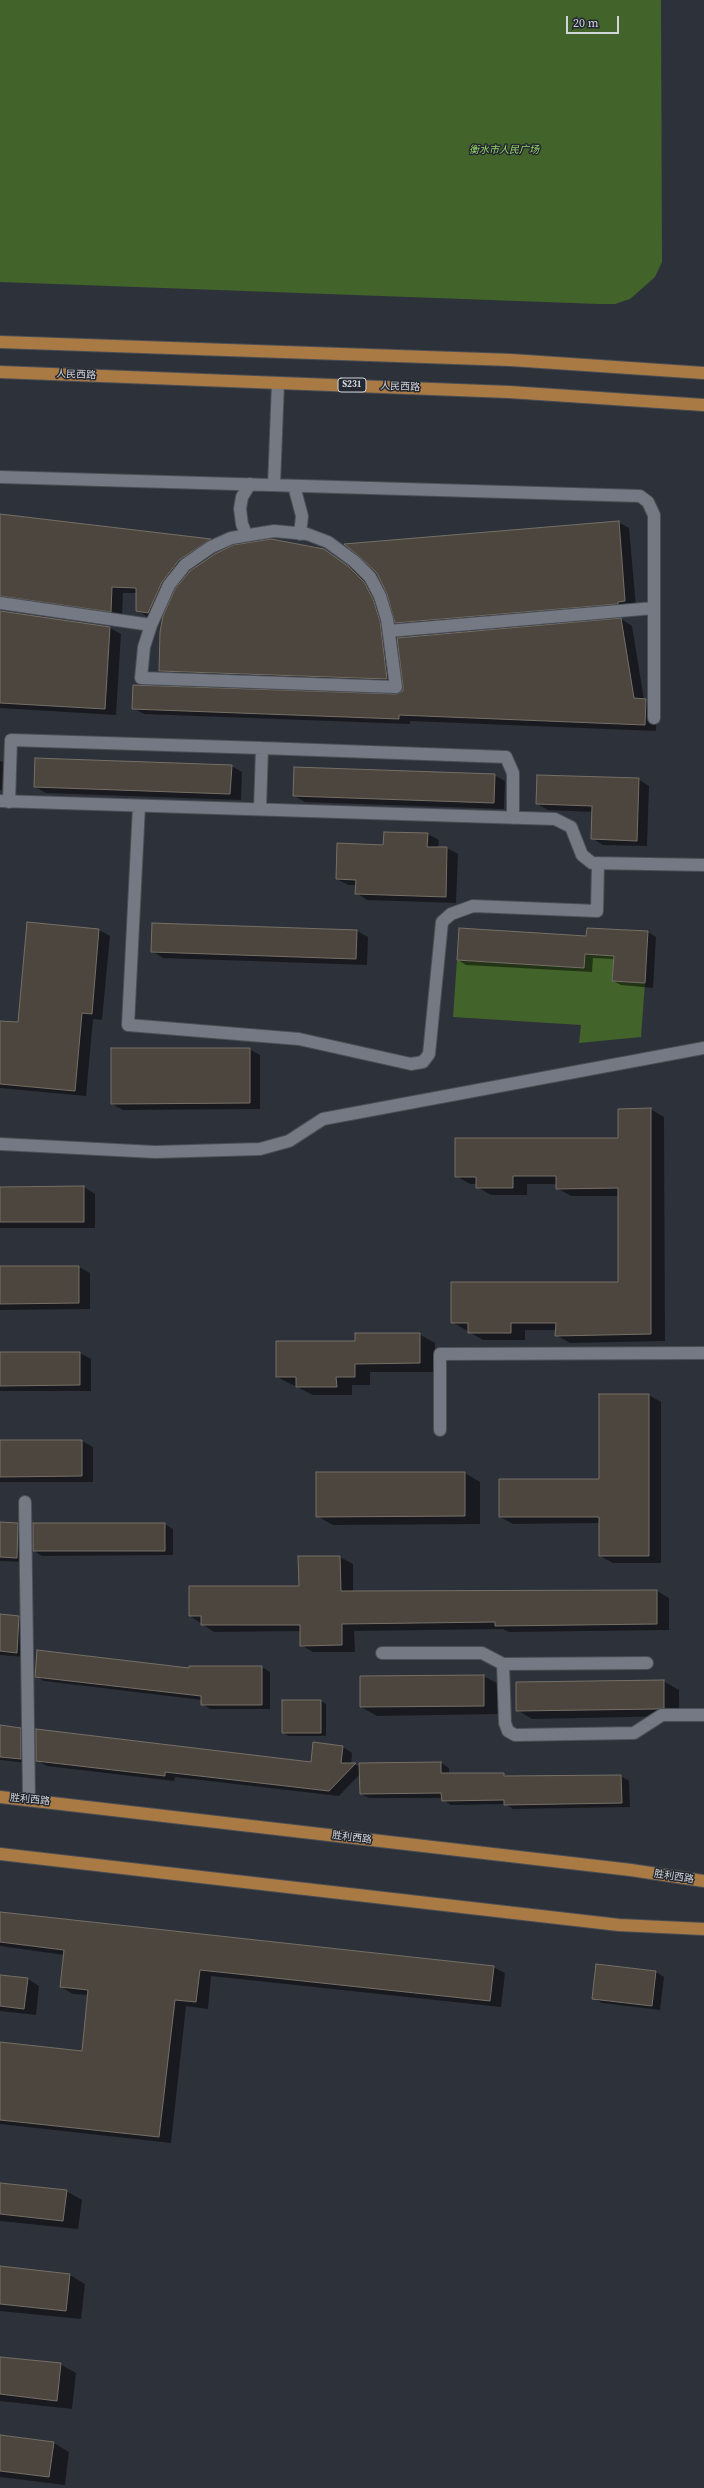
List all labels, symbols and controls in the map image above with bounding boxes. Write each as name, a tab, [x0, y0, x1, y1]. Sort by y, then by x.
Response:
scale bar	[568, 8, 621, 34]
text: 20 m	[573, 15, 599, 31]
park label: 衡水市人民广场	[469, 144, 539, 156]
street label: 人民西路	[56, 368, 96, 382]
road number: S231	[338, 378, 366, 392]
street label: 人民西路	[380, 380, 420, 394]
street label: 胜利西路	[9, 1792, 51, 1808]
street label: 胜利西路	[331, 1830, 373, 1846]
street label: 胜利西路	[653, 1868, 695, 1886]

